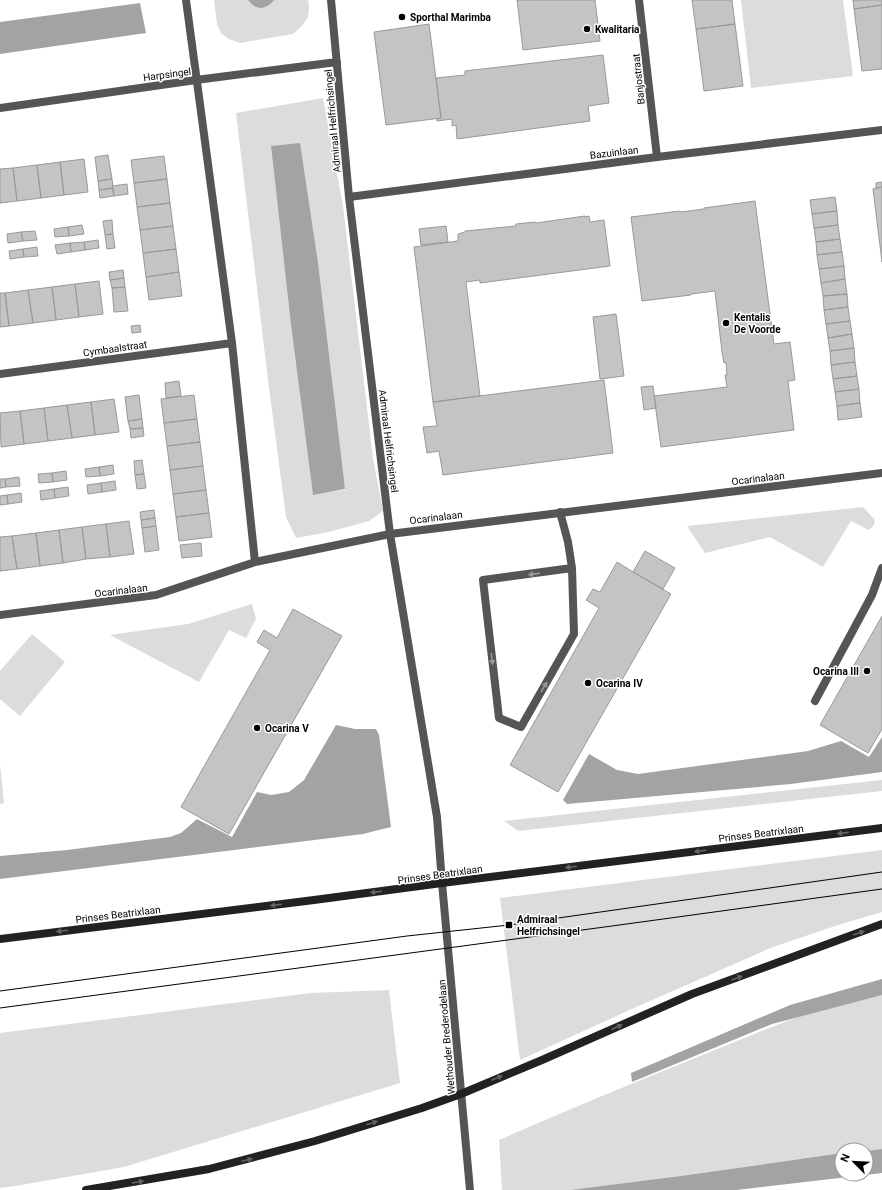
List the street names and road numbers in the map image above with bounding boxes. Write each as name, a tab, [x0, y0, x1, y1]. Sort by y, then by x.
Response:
street label: Banjostraat	[630, 53, 647, 105]
street label: Harpsingel	[143, 66, 192, 83]
street label: Admiraal Helfrichsingel	[322, 69, 342, 173]
street label: Bazuinlaan	[589, 144, 639, 161]
street label: Cymbaalstraat	[82, 339, 148, 358]
street label: Admiraal Helfrichsingel	[377, 389, 400, 493]
street label: Ocarinalaan	[731, 470, 785, 487]
street label: Ocarinalaan	[409, 509, 463, 526]
street label: Ocarinalaan	[94, 582, 148, 599]
street label: Prinses Beatrixlaan	[718, 823, 804, 844]
street label: Prinses Beatrixlaan	[397, 863, 483, 886]
street label: Prinses Beatrixlaan	[75, 904, 161, 925]
street label: Wethouder Brederodelaan	[436, 979, 457, 1095]

